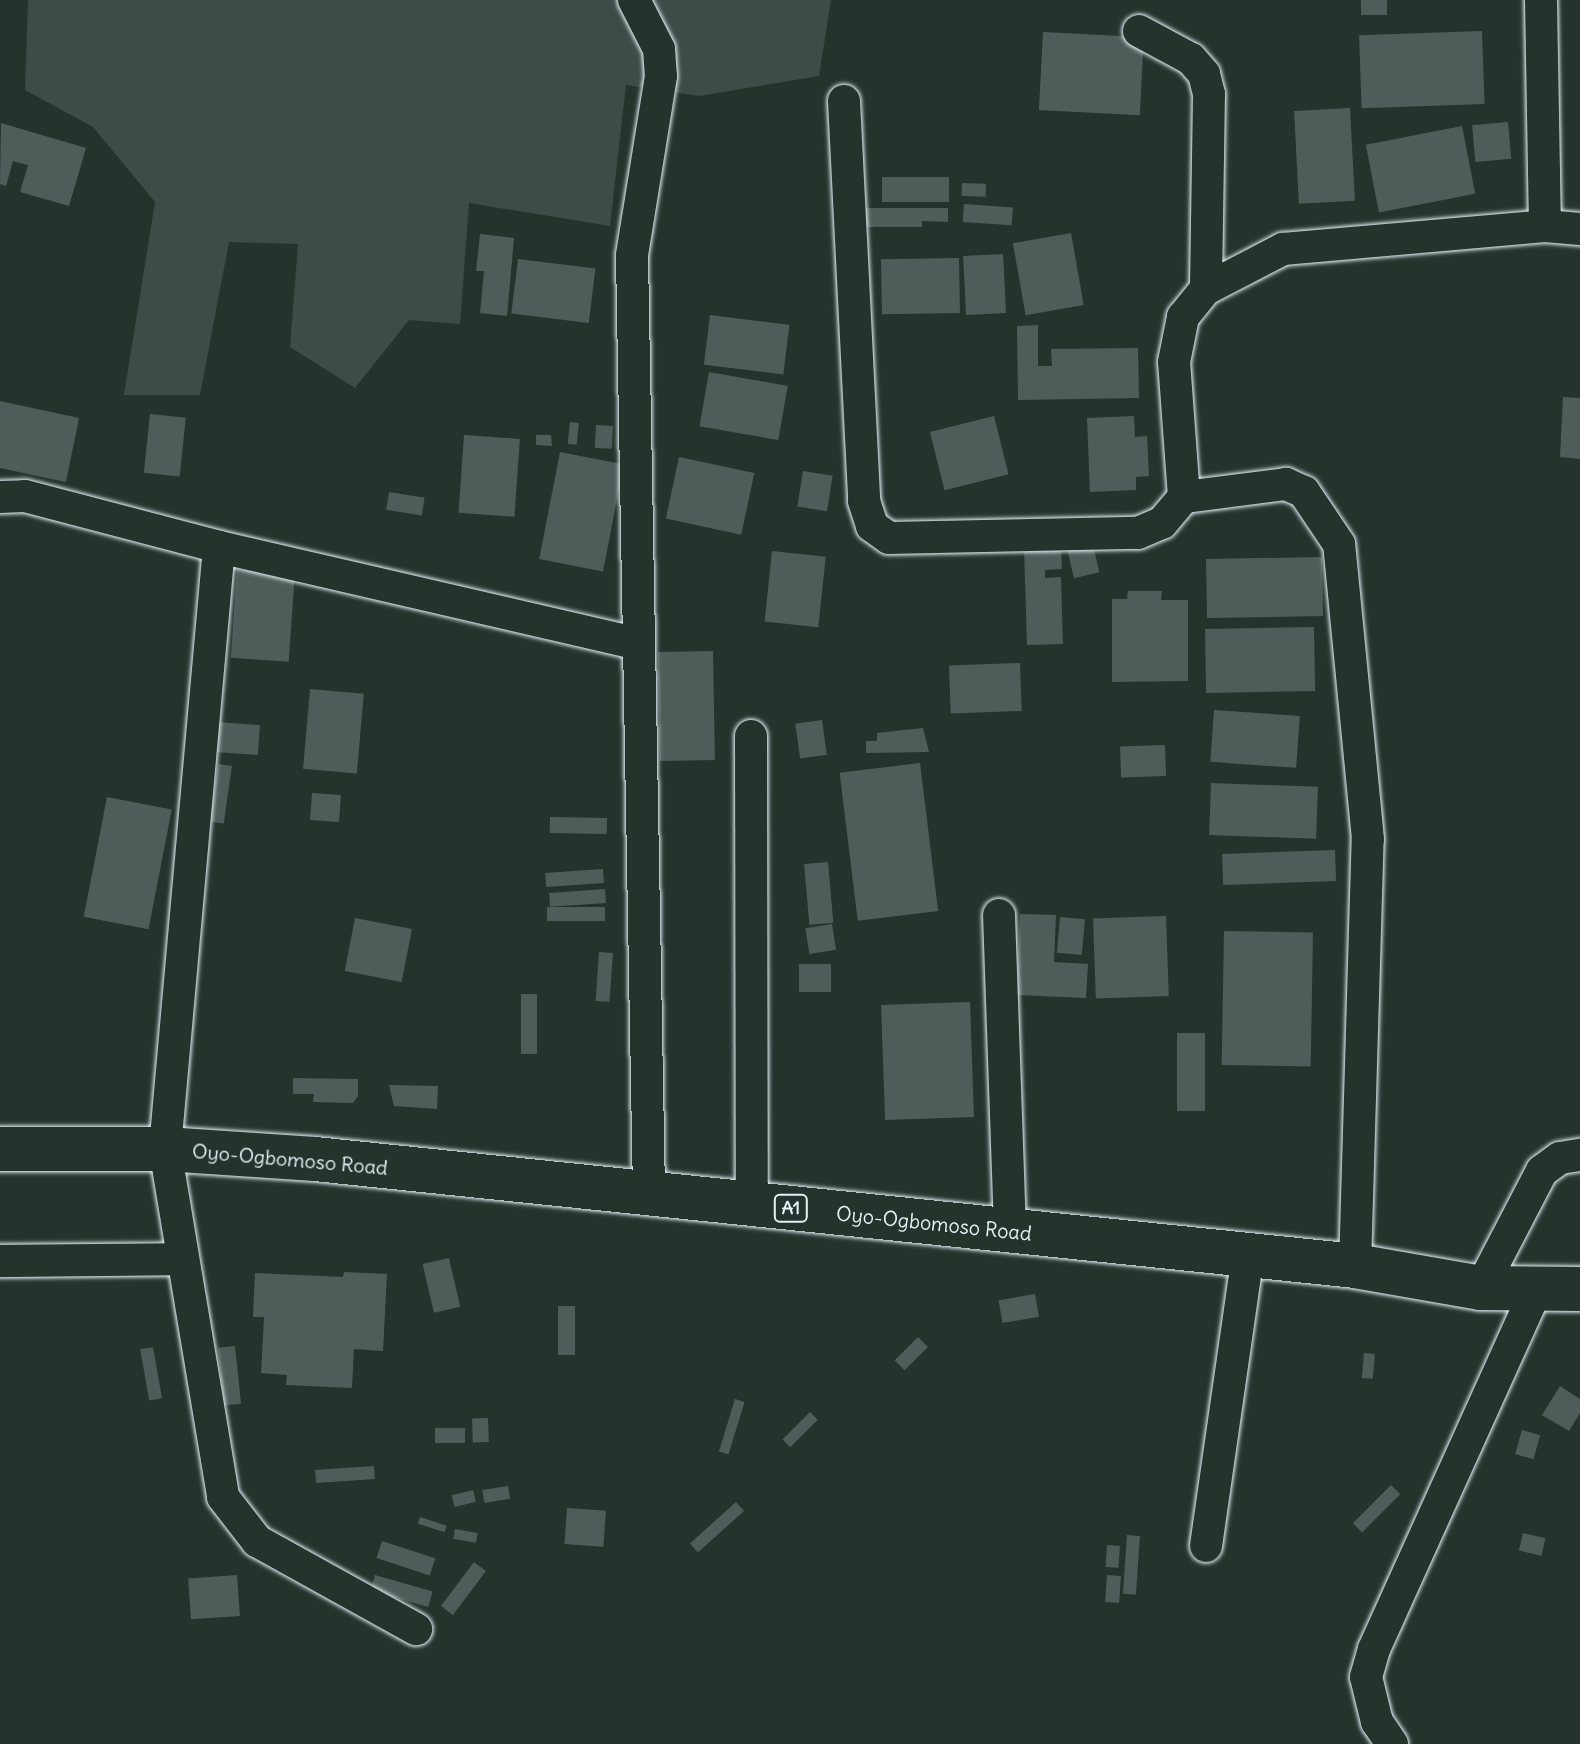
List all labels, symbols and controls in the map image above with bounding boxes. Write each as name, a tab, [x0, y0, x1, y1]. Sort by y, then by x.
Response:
street label: Oyo-Ogbomoso Road	[191, 1138, 389, 1180]
road number: A1	[773, 1194, 809, 1222]
street label: Oyo-Ogbomoso Road	[835, 1201, 1033, 1245]

